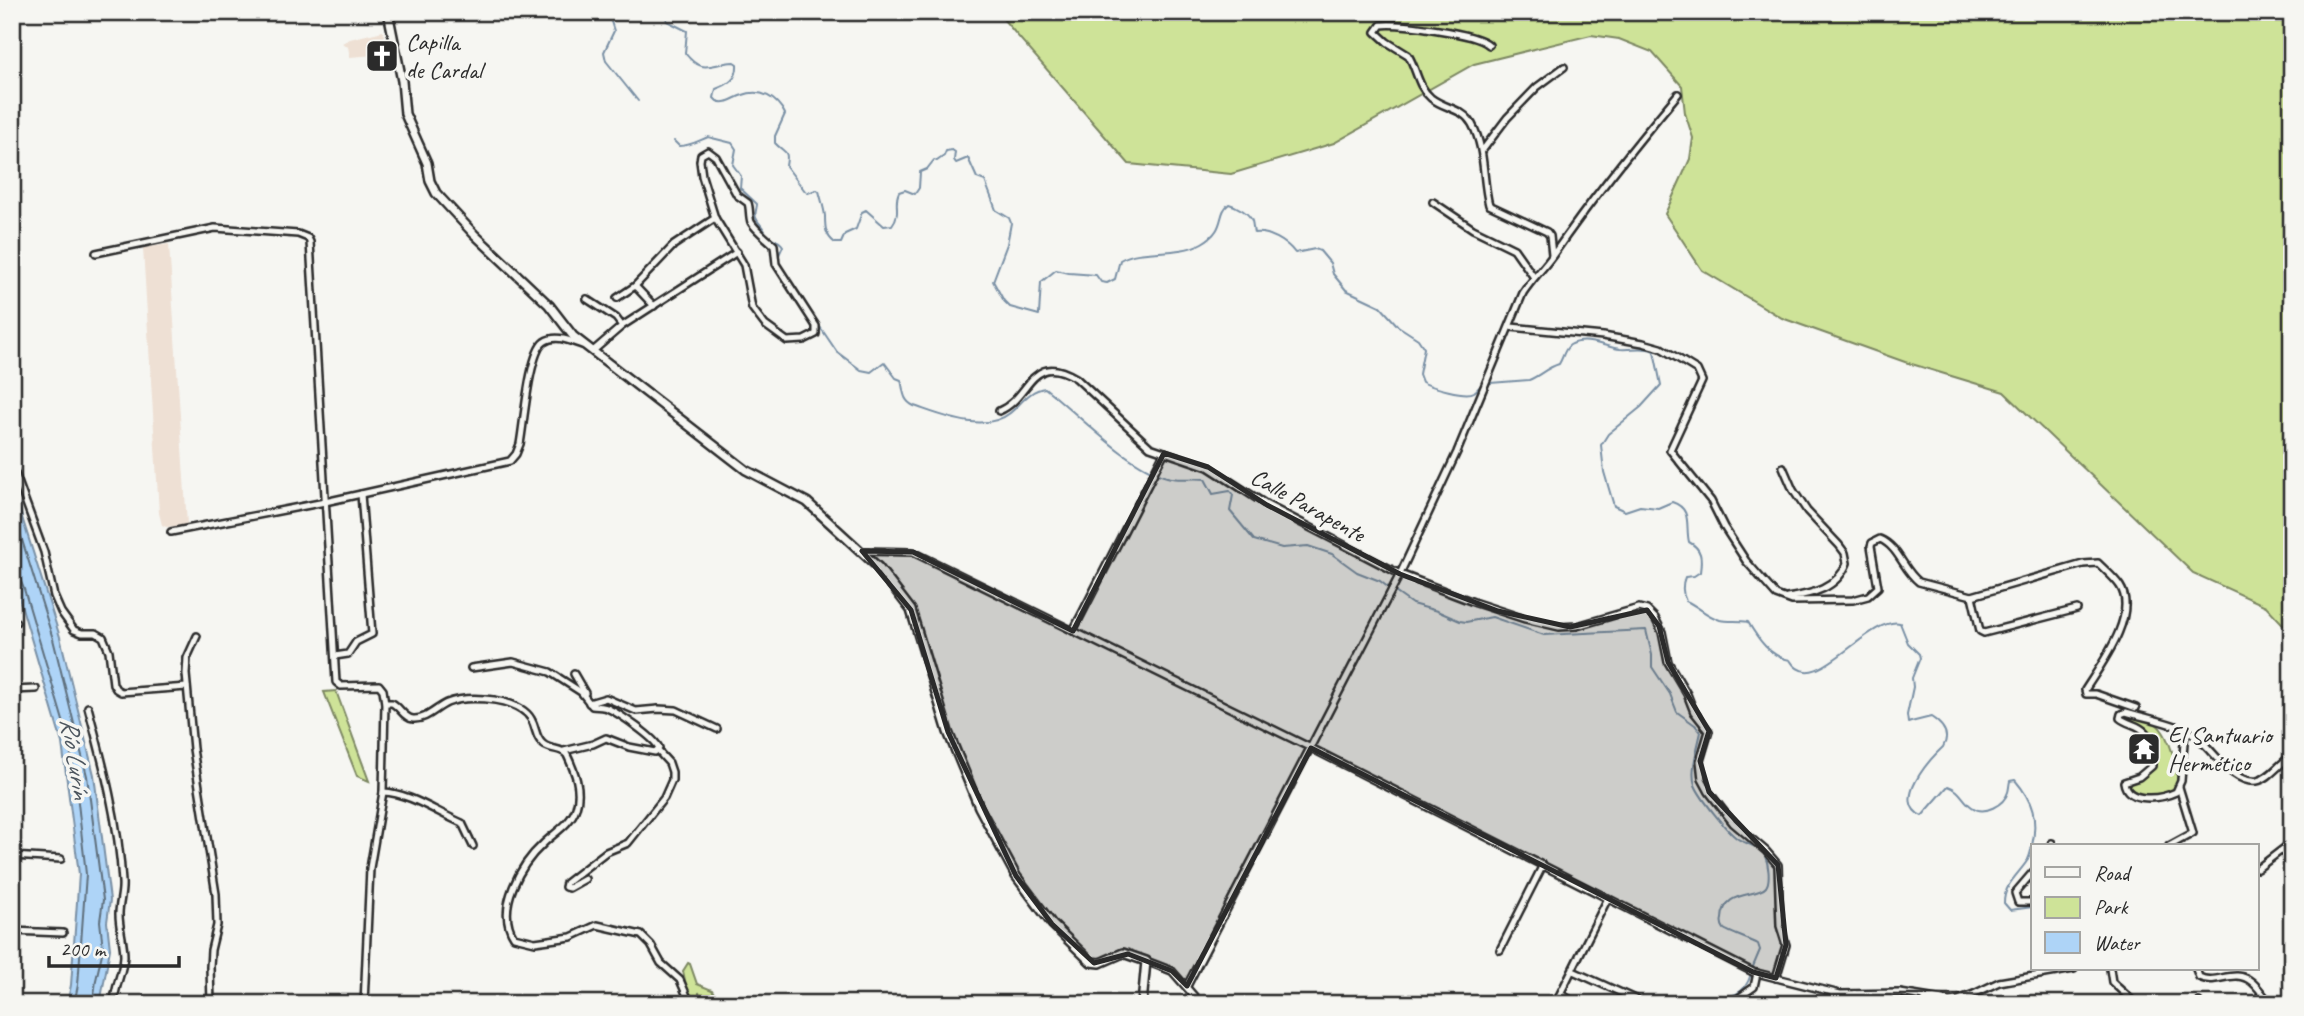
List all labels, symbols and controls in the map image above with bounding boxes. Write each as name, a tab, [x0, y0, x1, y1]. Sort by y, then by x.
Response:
place label: Capilla de Cardal	[406, 27, 486, 85]
church icon: Capilla de Cardal	[363, 37, 401, 75]
street label: Calle Parapente	[1246, 461, 1372, 550]
water label: Río Lurín	[53, 716, 98, 803]
place label: El Santuario Hermético	[2168, 720, 2274, 778]
temple icon: El Santuario Hermético	[2125, 730, 2163, 768]
legend	[2031, 844, 2258, 970]
text: Road	[2094, 860, 2133, 886]
text: Park	[2094, 894, 2129, 920]
scale bar	[49, 925, 178, 969]
text: Water	[2094, 930, 2141, 956]
text: 200 m	[60, 936, 107, 962]

